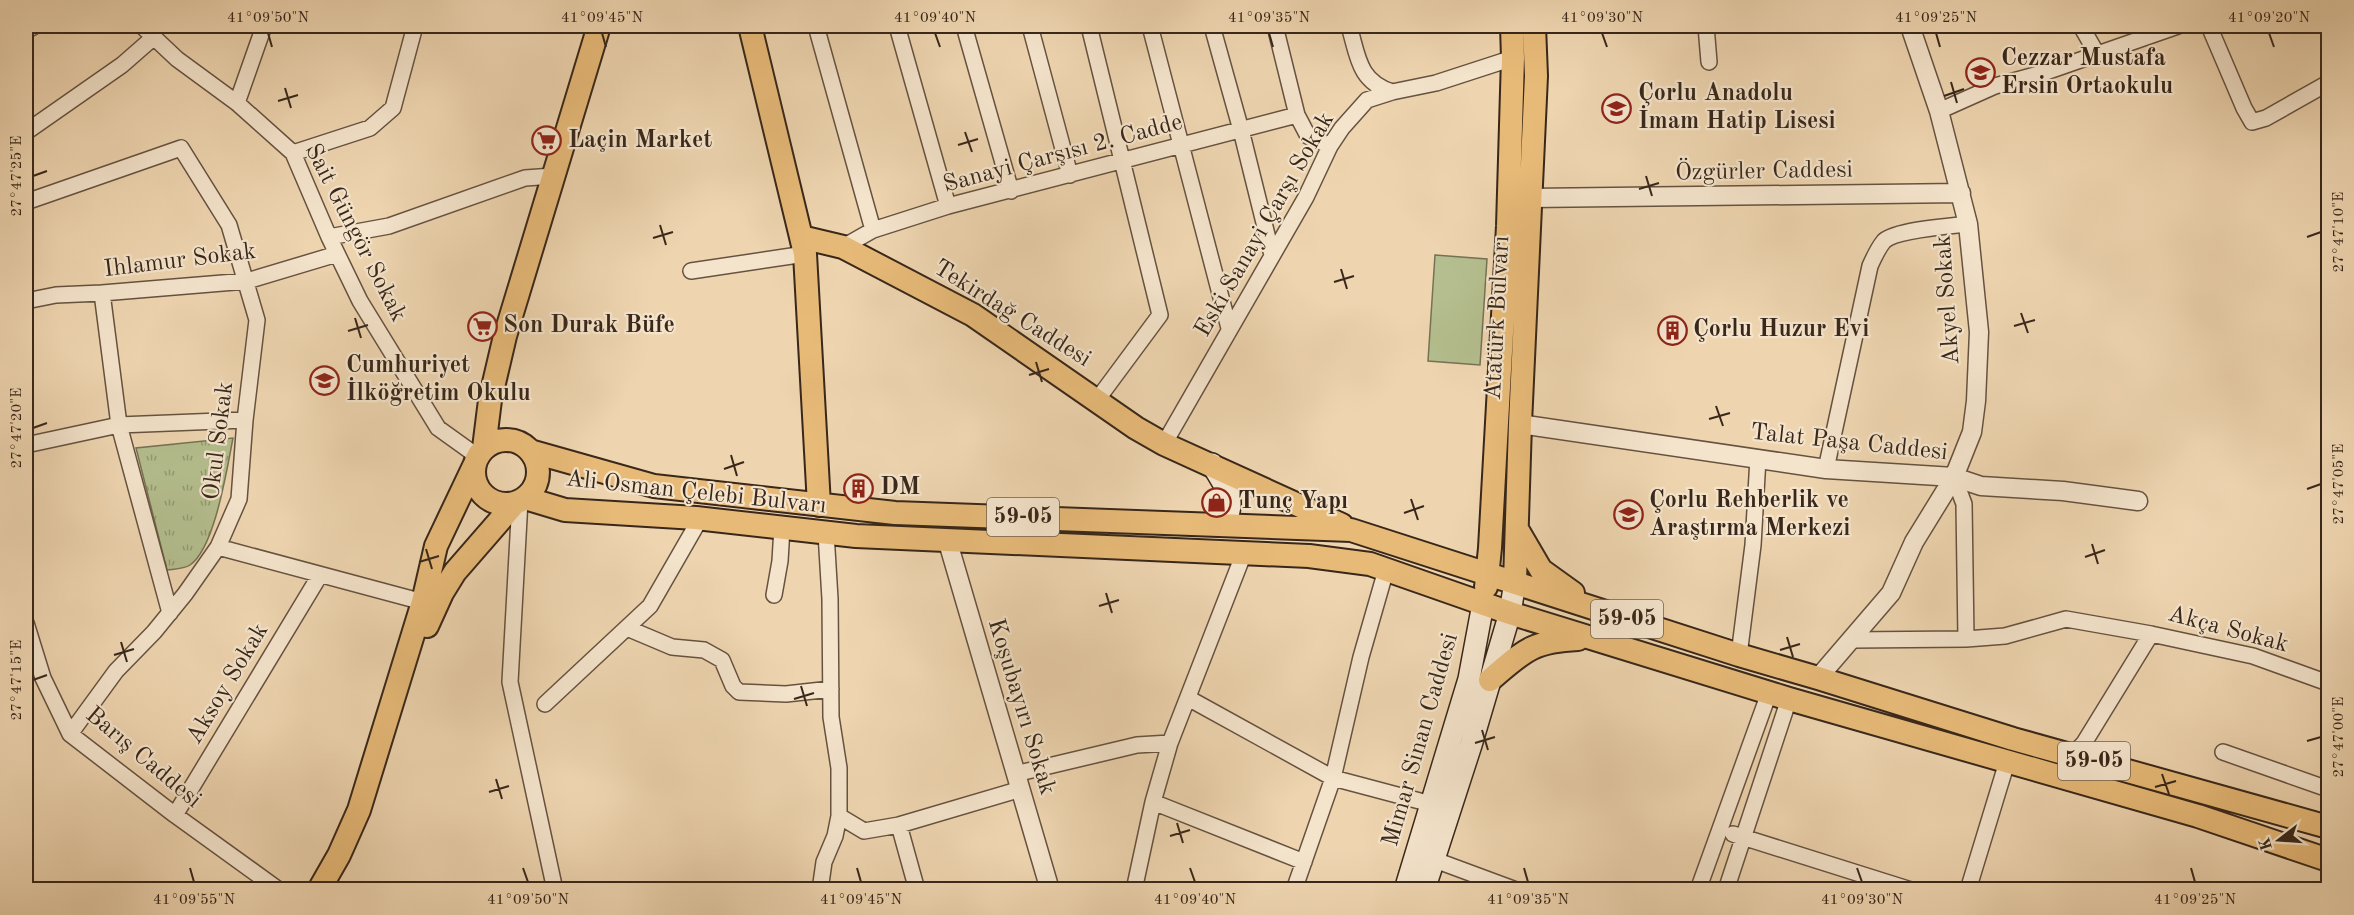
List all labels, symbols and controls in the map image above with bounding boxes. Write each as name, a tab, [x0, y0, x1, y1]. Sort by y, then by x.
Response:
text: 41°09'50"N	[227, 11, 309, 26]
text: 41°09'45"N	[561, 11, 643, 26]
text: 41°09'40"N	[894, 11, 976, 26]
text: 41°09'35"N	[1228, 11, 1310, 26]
text: 41°09'30"N	[1561, 11, 1643, 26]
text: 41°09'25"N	[1895, 11, 1977, 26]
text: 41°09'20"N	[2228, 11, 2310, 26]
place label: Cezzar Mustafa Ersin Ortaokulu	[2001, 47, 2173, 99]
school or university icon: Cezzar Mustafa Ersin Ortaokulu	[1964, 57, 1996, 89]
place label: Çorlu Anadolu İmam Hatip Lisesi	[1638, 82, 1836, 134]
school or university icon: Çorlu Anadolu İmam Hatip Lisesi	[1601, 92, 1633, 124]
street label: Eski Sanayi Çarşı Sokak	[1191, 109, 1339, 341]
street label: Sanayi Çarşısı 2. Cadde	[941, 110, 1185, 198]
supermarket icon: Laçin Market	[531, 125, 563, 157]
place label: Laçin Market	[568, 129, 712, 153]
text: 27°47'25"E	[10, 136, 25, 216]
street label: Sait Güngör Sokak	[300, 140, 410, 326]
street label: Özgürler Caddesi	[1675, 154, 1853, 186]
text: 27°47'10"E	[2332, 192, 2347, 272]
street label: Akyel Sokak	[1931, 234, 1965, 366]
street label: Atatürk Bulvarı	[1482, 235, 1514, 401]
street label: Ihlamur Sokak	[103, 240, 257, 282]
street label: Tekirdağ Caddesi	[929, 256, 1095, 372]
supermarket icon: Son Durak Büfe	[466, 310, 498, 342]
place label: Son Durak Büfe	[503, 314, 675, 338]
building icon: Çorlu Huzur Evi	[1656, 314, 1688, 346]
place label: Çorlu Huzur Evi	[1693, 318, 1869, 342]
place label: Cumhuriyet İlköğretim Okulu	[346, 354, 531, 406]
school or university icon: Cumhuriyet İlköğretim Okulu	[309, 364, 341, 396]
street label: Okul Sokak	[200, 381, 238, 501]
text: 27°47'20"E	[10, 388, 25, 468]
street label: Talat Paşa Caddesi	[1749, 421, 1949, 465]
text: 27°47'05"E	[2332, 444, 2347, 524]
street label: Ali Osman Çelebi Bulvarı	[564, 467, 828, 519]
building icon: DM	[843, 472, 875, 504]
place label: DM	[880, 476, 920, 500]
shop icon: Tunç Yapı	[1201, 486, 1233, 518]
place label: Çorlu Rehberlik ve Araştırma Merkezi	[1649, 489, 1850, 541]
place label: Tunç Yapı	[1238, 490, 1348, 514]
road number: 59-05	[987, 498, 1059, 536]
school or university icon: Çorlu Rehberlik ve Araştırma Merkezi	[1612, 499, 1644, 531]
road number: 59-05	[1591, 600, 1663, 638]
street label: Akça Sokak	[2165, 602, 2291, 658]
street label: Koşubayırı Sokak	[983, 616, 1059, 798]
street label: Aksoy Sokak	[183, 619, 273, 749]
street label: Mimar Sinan Caddesi	[1379, 631, 1463, 849]
text: 27°47'15"E	[10, 640, 25, 720]
text: 27°47'00"E	[2332, 697, 2347, 777]
street label: Barış Caddesi	[81, 703, 205, 813]
road number: 59-05	[2058, 742, 2130, 780]
north arrow	[2249, 810, 2309, 870]
text: K	[2257, 836, 2276, 852]
text: 41°09'55"N	[153, 893, 235, 908]
text: 41°09'50"N	[487, 893, 569, 908]
text: 41°09'45"N	[820, 893, 902, 908]
text: 41°09'40"N	[1154, 893, 1236, 908]
text: 41°09'35"N	[1487, 893, 1569, 908]
text: 41°09'30"N	[1821, 893, 1903, 908]
text: 41°09'25"N	[2154, 893, 2236, 908]

